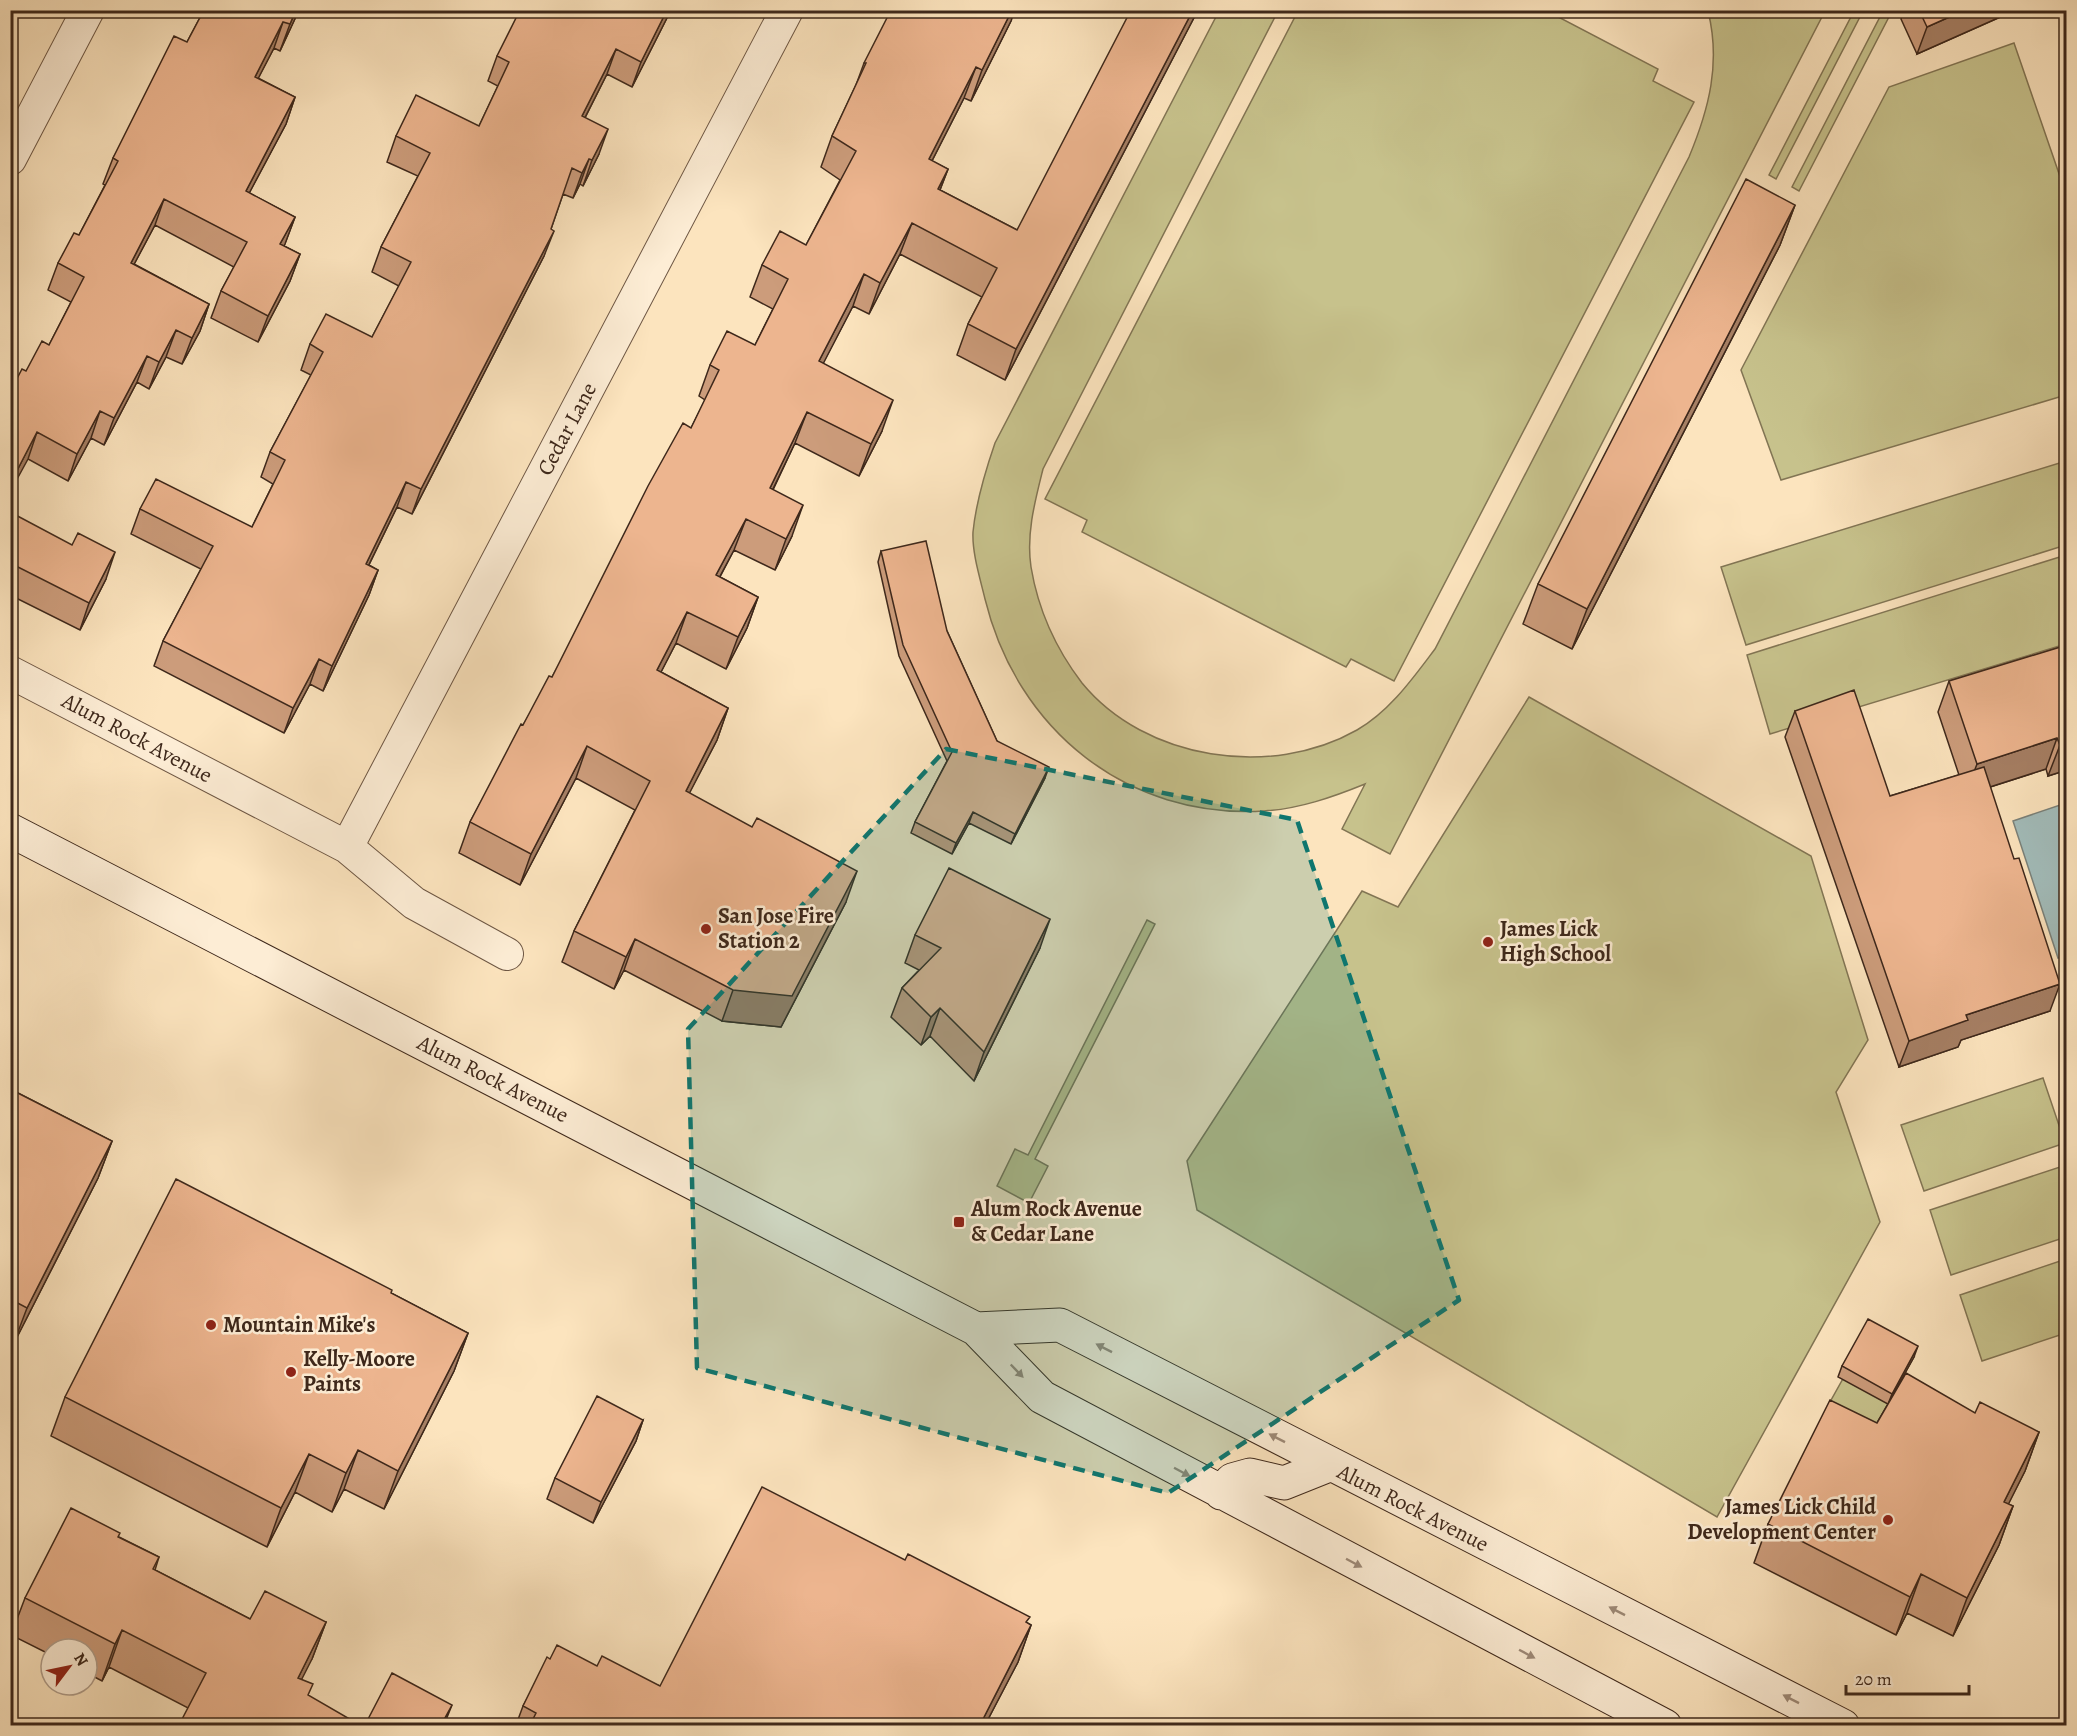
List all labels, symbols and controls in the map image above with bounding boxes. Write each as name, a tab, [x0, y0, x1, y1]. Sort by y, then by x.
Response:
street label: Cedar Lane	[530, 377, 604, 481]
street label: Alum Rock Avenue	[56, 685, 217, 790]
place label: San Jose Fire Station 2	[718, 901, 834, 956]
place label: James Lick High School	[1500, 914, 1611, 969]
marker: San Jose Fire Station 2	[699, 922, 713, 936]
marker: James Lick High School	[1481, 935, 1495, 949]
street label: Alum Rock Avenue	[411, 1027, 574, 1130]
place label: Alum Rock Avenue & Cedar Lane	[970, 1194, 1142, 1249]
marker: Alum Rock Avenue & Cedar Lane	[952, 1215, 966, 1229]
place label: Mountain Mike's	[223, 1310, 375, 1340]
marker: Mountain Mike's	[204, 1318, 218, 1332]
one-way arrow	[1096, 1343, 1113, 1353]
place label: Kelly-Moore Paints	[303, 1344, 415, 1399]
one-way arrow	[1009, 1364, 1023, 1378]
marker: Kelly-Moore Paints	[284, 1365, 298, 1379]
one-way arrow	[1269, 1433, 1286, 1443]
street label: Alum Rock Avenue	[1331, 1456, 1494, 1559]
one-way arrow	[1173, 1467, 1190, 1477]
place label: James Lick Child Development Center	[1687, 1492, 1876, 1547]
marker: James Lick Child Development Center	[1881, 1513, 1895, 1527]
one-way arrow	[1346, 1558, 1363, 1568]
one-way arrow	[1608, 1606, 1625, 1616]
north arrow	[39, 1637, 99, 1697]
text: N	[68, 1649, 93, 1671]
one-way arrow	[1518, 1649, 1535, 1659]
scale bar	[1846, 1658, 1969, 1696]
text: 20 m	[1855, 1667, 1892, 1691]
one-way arrow	[1782, 1694, 1799, 1704]

